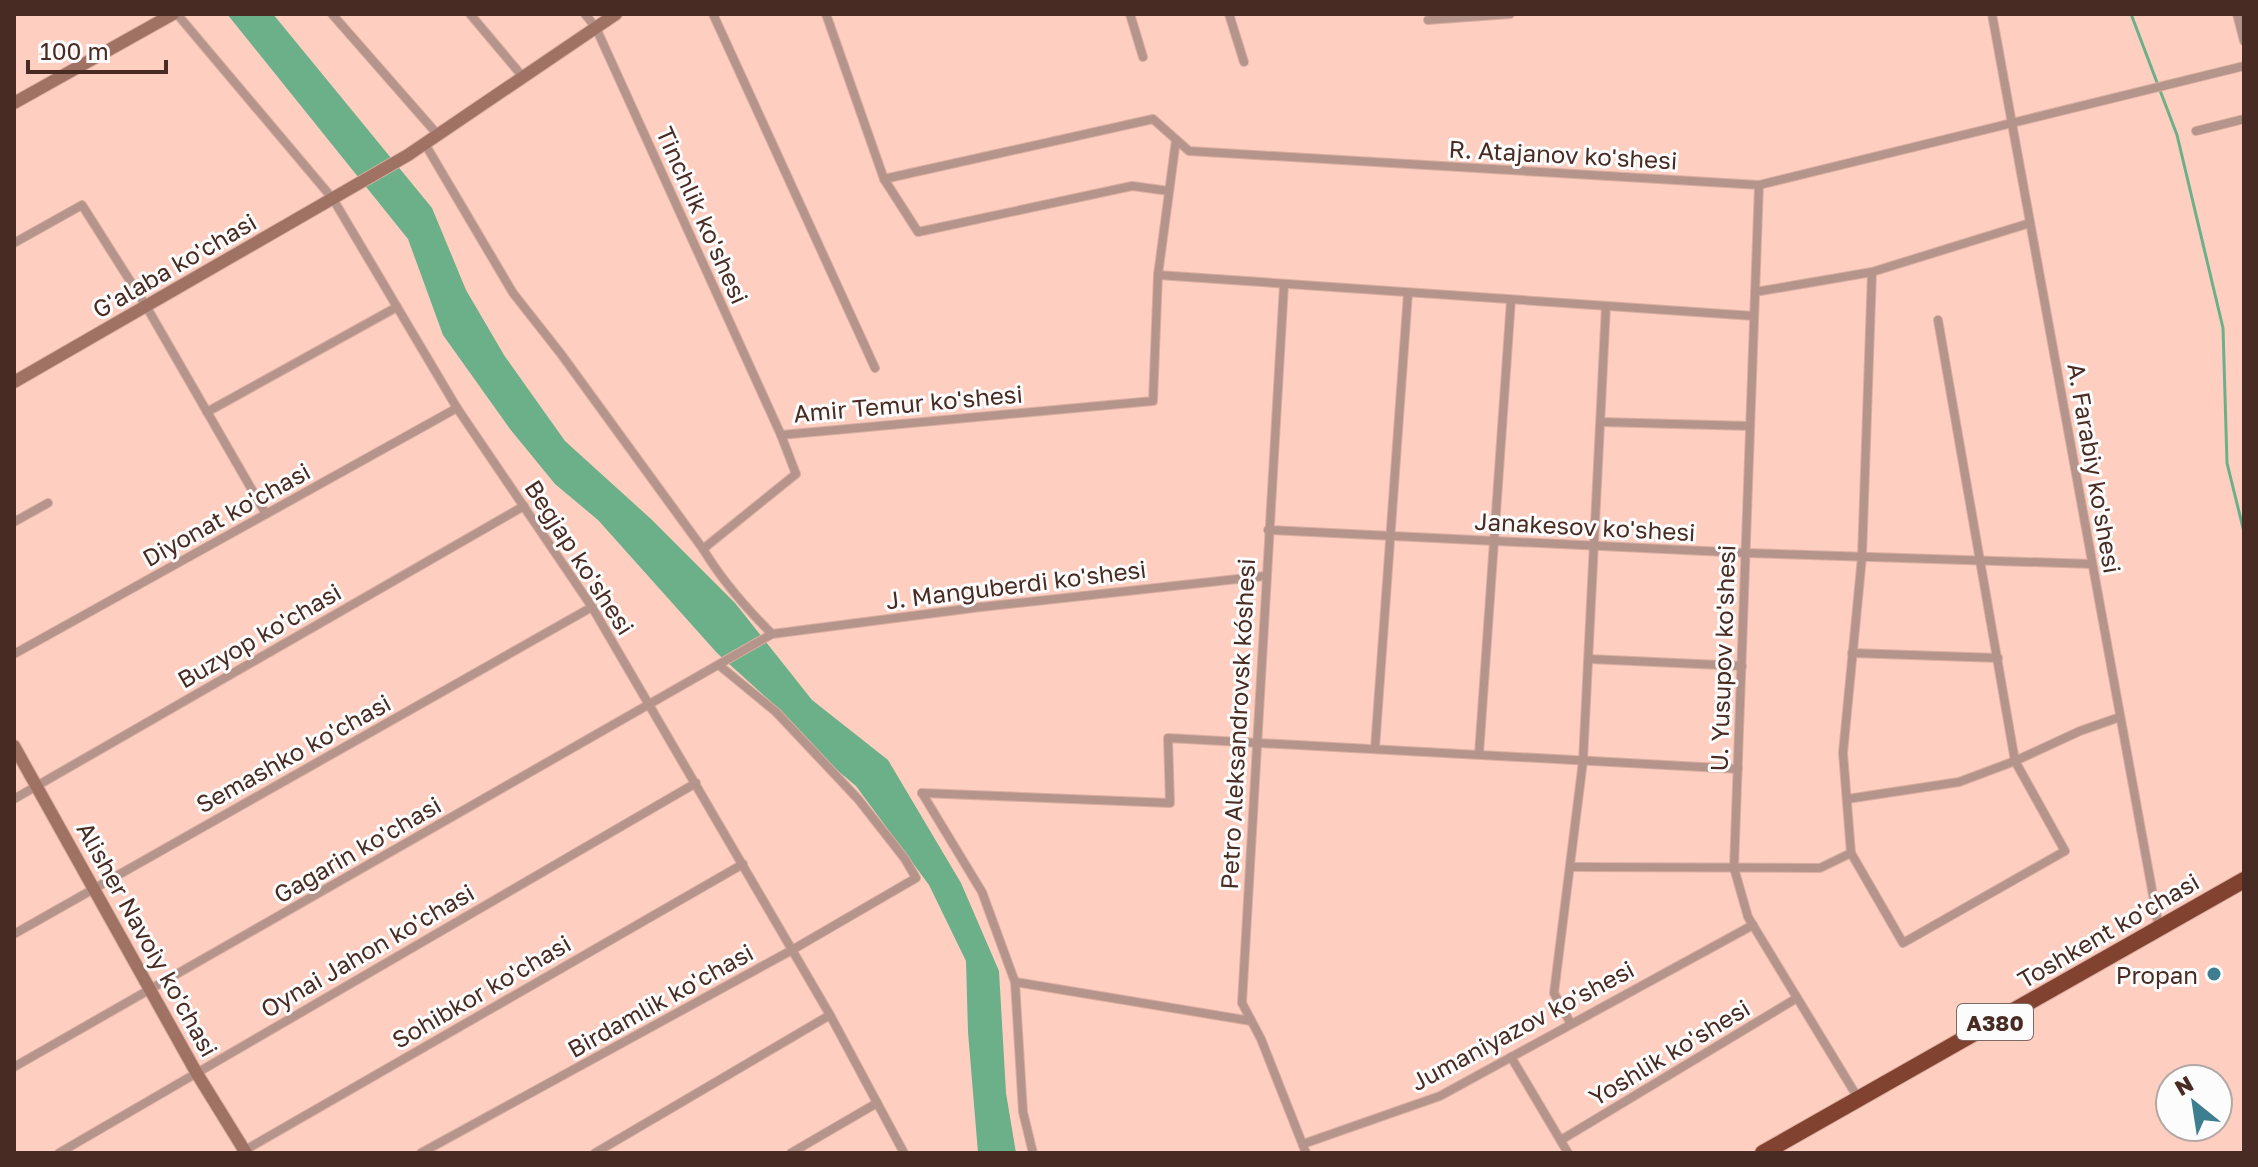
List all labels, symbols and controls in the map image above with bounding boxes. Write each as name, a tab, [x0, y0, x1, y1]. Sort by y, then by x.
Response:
scale bar	[28, 24, 166, 74]
text: 100 m	[40, 36, 109, 65]
street label: Tinchlik ko'shesi	[651, 122, 755, 308]
street label: R. Atajanov ko'shesi	[1448, 134, 1678, 174]
street label: G'alaba ko'chasi	[87, 206, 261, 324]
street label: A. Farabiy ko'shesi	[2062, 360, 2128, 576]
street label: Amir Temur ko'shesi	[792, 379, 1024, 427]
street label: Diyonat ko'chasi	[137, 456, 315, 572]
street label: Begjap ko'shesi	[519, 474, 641, 640]
street label: Janakesov ko'shesi	[1474, 506, 1696, 546]
street label: U. Yusupov ko'shesi	[1704, 544, 1740, 772]
street label: J. Manguberdi ko'shesi	[884, 554, 1148, 614]
street label: Petro Aleksandrovsk kóshesi	[1214, 558, 1260, 890]
street label: Buzyop ko'chasi	[172, 576, 346, 694]
street label: Semashko ko'chasi	[191, 688, 395, 818]
street label: Gagarin ko'chasi	[268, 789, 446, 909]
street label: Alisher Navoiy ko'chasi	[71, 817, 225, 1061]
street label: Toshkent ko'chasi	[2012, 866, 2204, 994]
street label: Oynai Jahon ko'chasi	[255, 877, 479, 1023]
street label: Sohibkor ko'chasi	[387, 928, 575, 1054]
street label: Birdamlik ko'chasi	[562, 937, 758, 1063]
street label: Jumaniyazov ko'shesi	[1405, 954, 1639, 1096]
place label: Propan	[2116, 960, 2198, 989]
marker: Propan	[2205, 965, 2223, 983]
street label: Yoshlik ko'shesi	[1583, 993, 1755, 1111]
road number: A380	[1957, 1004, 2033, 1040]
north arrow	[2154, 1063, 2234, 1143]
text: N	[2170, 1069, 2198, 1101]

